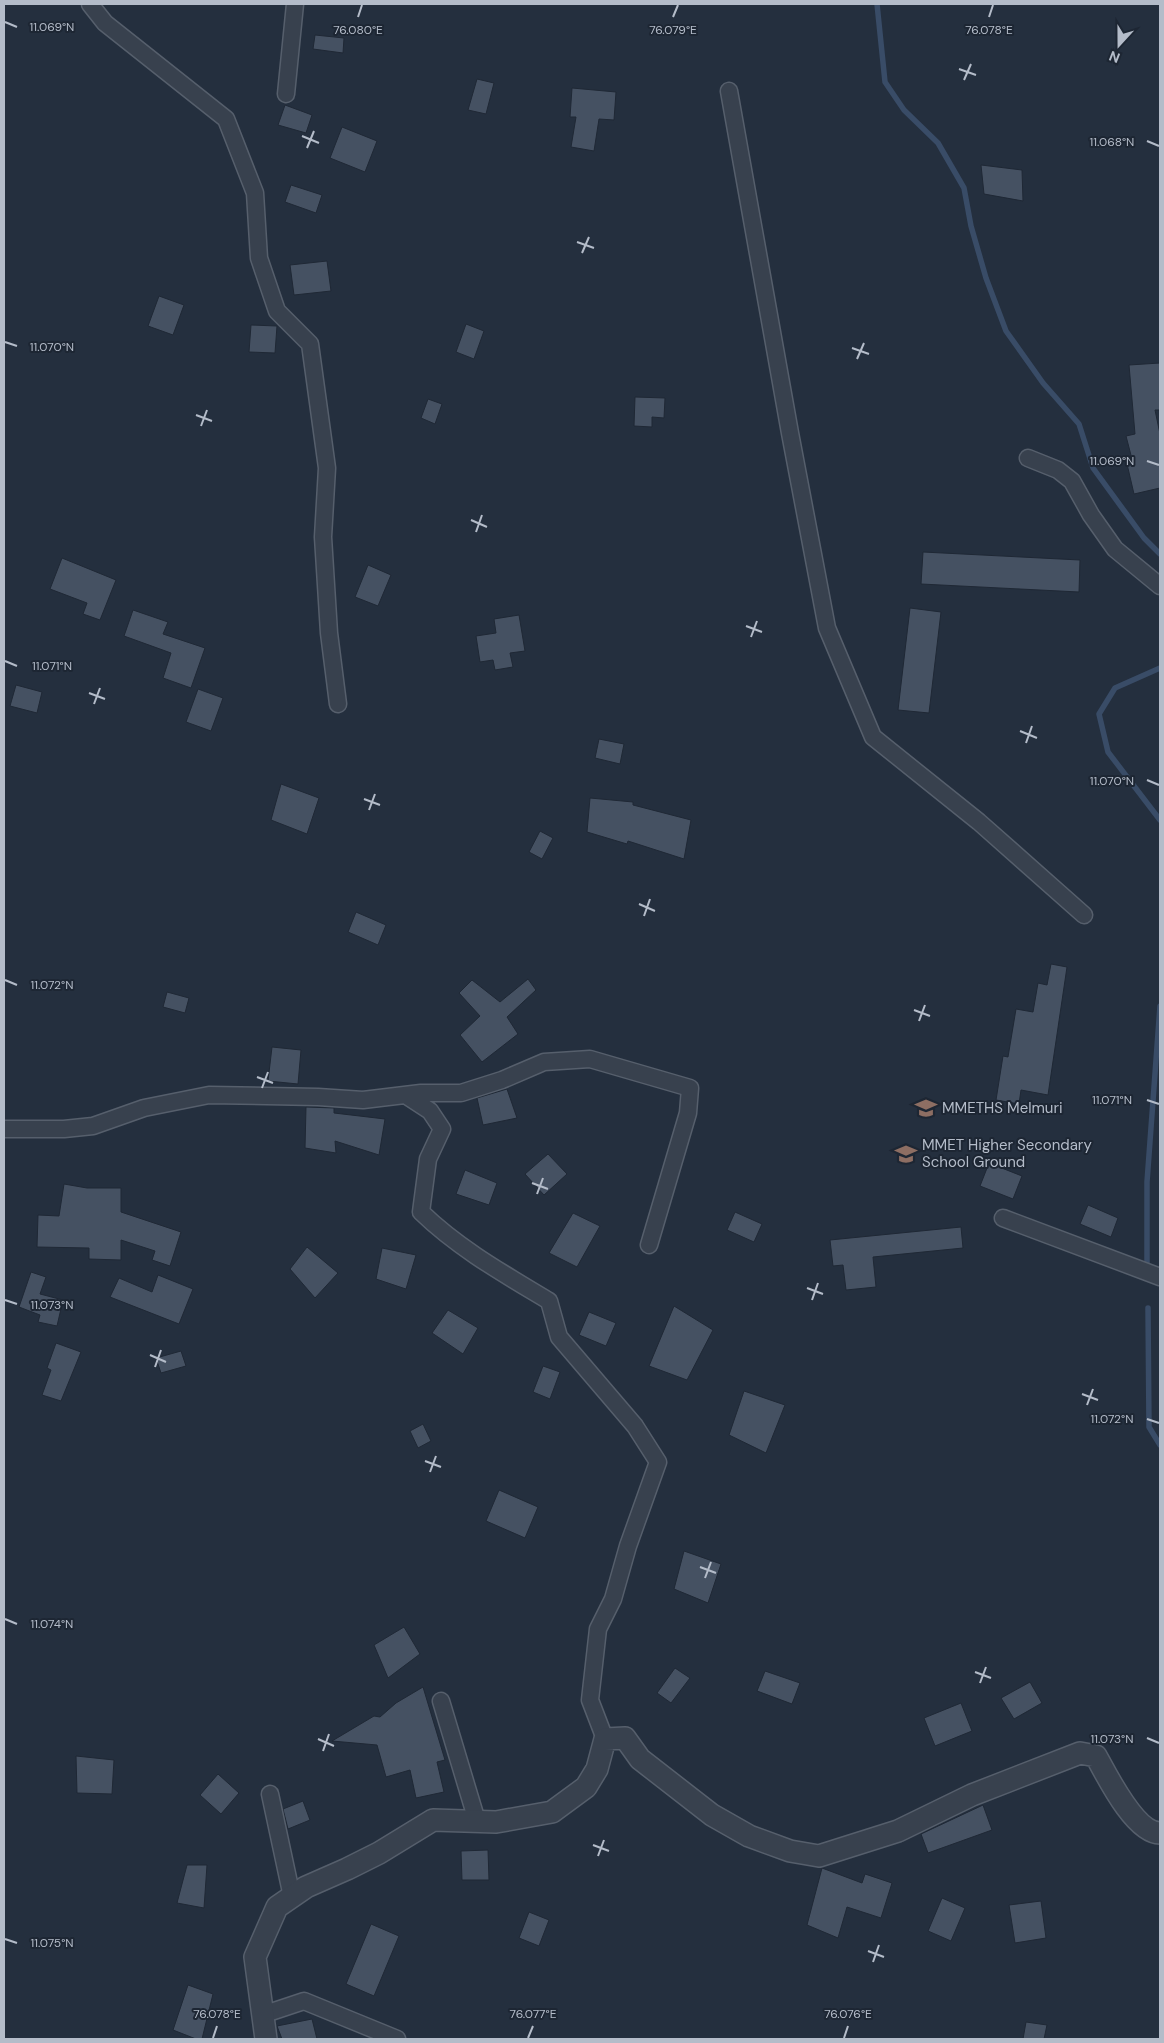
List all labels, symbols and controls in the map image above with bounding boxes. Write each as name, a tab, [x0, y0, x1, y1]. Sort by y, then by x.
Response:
text: 11.069°N	[30, 19, 74, 35]
north arrow	[1094, 20, 1144, 70]
text: 76.080°E	[333, 22, 383, 38]
text: 76.079°E	[649, 22, 697, 38]
text: 76.078°E	[965, 22, 1013, 38]
text: N	[1106, 47, 1122, 67]
text: 11.068°N	[1090, 134, 1134, 150]
text: 11.070°N	[30, 339, 74, 355]
text: 11.069°N	[1090, 453, 1134, 469]
text: 11.071°N	[32, 658, 72, 674]
text: 11.070°N	[1090, 773, 1134, 789]
text: 11.072°N	[31, 977, 73, 993]
text: 11.071°N	[1092, 1092, 1132, 1108]
school or university icon: MMETHS Melmuri	[913, 1095, 939, 1121]
place label: MMETHS Melmuri	[942, 1098, 1063, 1118]
place label: MMET Higher Secondary School Ground	[922, 1135, 1092, 1172]
school or university icon: MMET Higher Secondary School Ground	[893, 1141, 919, 1167]
text: 11.073°N	[30, 1297, 74, 1313]
text: 11.072°N	[1091, 1411, 1133, 1427]
text: 11.074°N	[31, 1616, 73, 1632]
text: 11.073°N	[1090, 1731, 1134, 1747]
text: 11.075°N	[30, 1935, 74, 1951]
text: 76.078°E	[193, 2006, 241, 2022]
text: 76.077°E	[510, 2006, 557, 2022]
text: 76.076°E	[824, 2006, 872, 2022]

